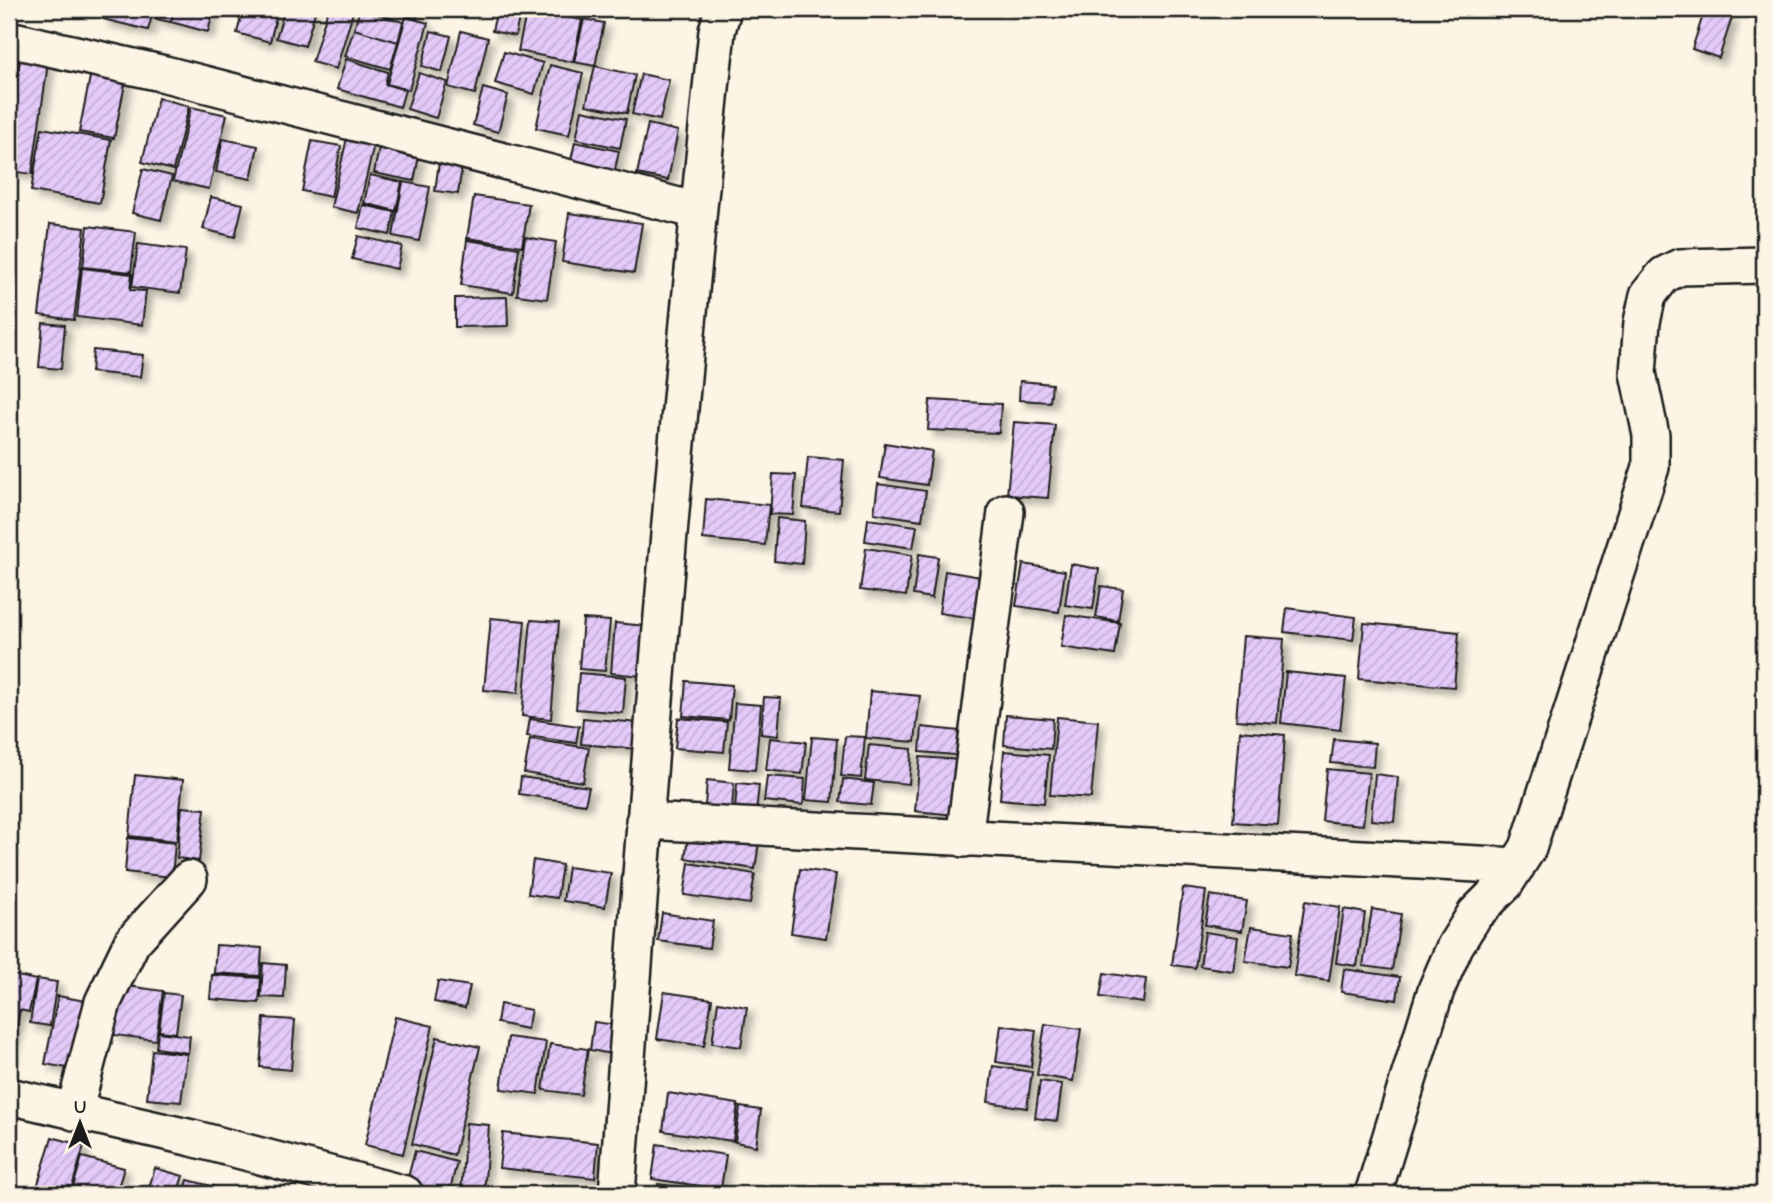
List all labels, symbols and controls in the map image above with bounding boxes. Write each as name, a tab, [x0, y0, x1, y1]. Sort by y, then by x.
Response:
north arrow	[46, 1088, 116, 1158]
text: U	[74, 1096, 86, 1118]

